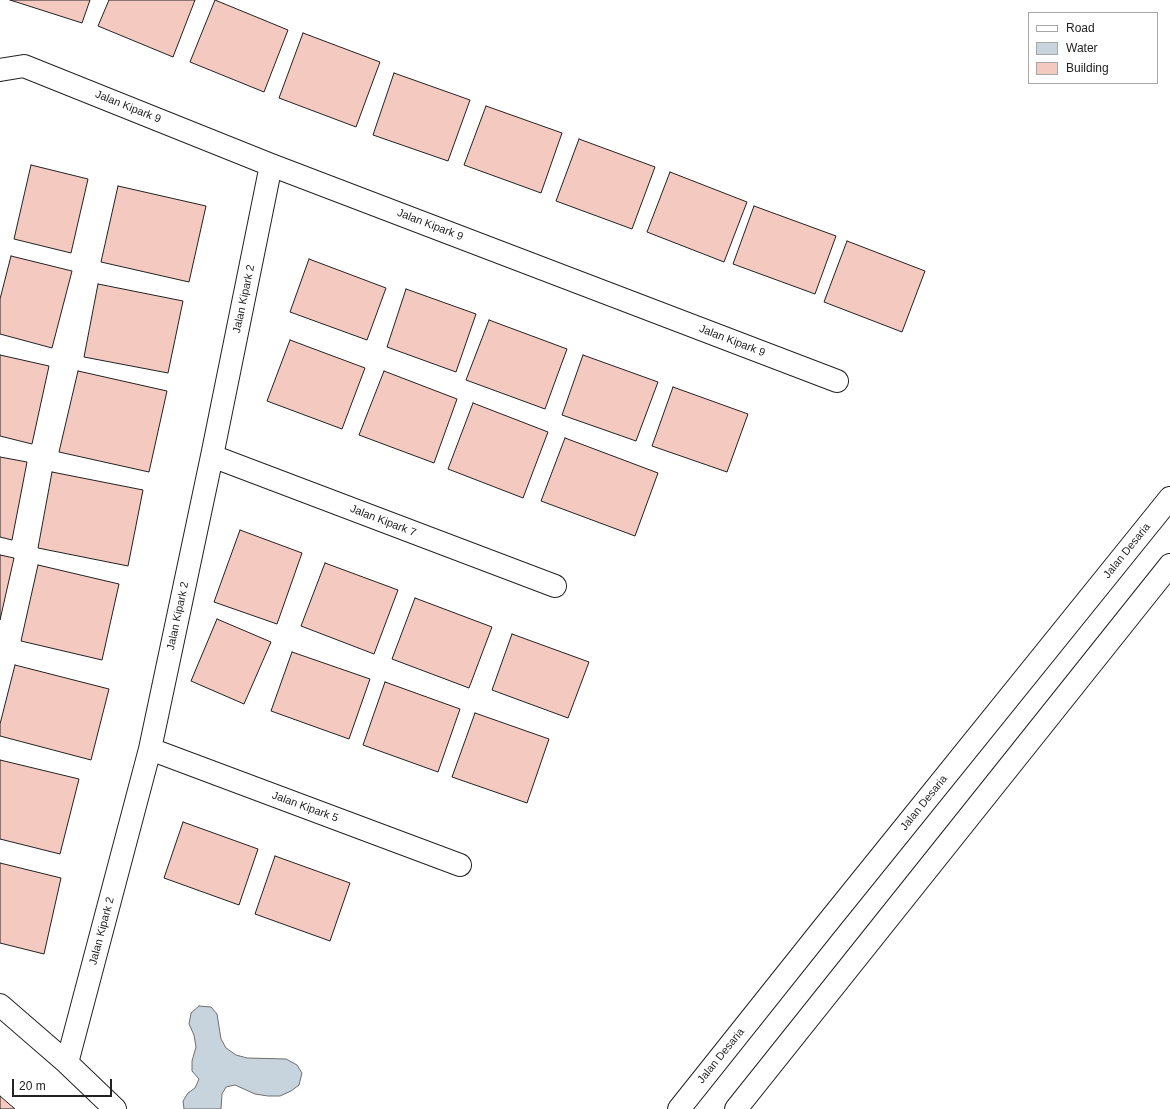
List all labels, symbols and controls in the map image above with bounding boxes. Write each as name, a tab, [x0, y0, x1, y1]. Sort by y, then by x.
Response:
legend	[1028, 12, 1158, 84]
text: Road	[1066, 21, 1095, 35]
text: Water	[1066, 41, 1098, 55]
text: Building	[1066, 61, 1109, 75]
street label: Jalan Kipark 9	[93, 88, 163, 126]
street label: Jalan Kipark 9	[395, 206, 465, 244]
street label: Jalan Kipark 2	[230, 264, 258, 334]
street label: Jalan Kipark 9	[697, 322, 767, 360]
street label: Jalan Kipark 7	[348, 502, 418, 540]
street label: Jalan Desaria	[1101, 521, 1153, 581]
street label: Jalan Kipark 2	[164, 581, 192, 651]
street label: Jalan Desaria	[898, 773, 950, 833]
street label: Jalan Kipark 5	[270, 789, 340, 825]
street label: Jalan Kipark 2	[87, 896, 117, 966]
street label: Jalan Desaria	[695, 1026, 747, 1086]
scale bar	[14, 1071, 114, 1097]
text: 20 m	[19, 1079, 46, 1093]

